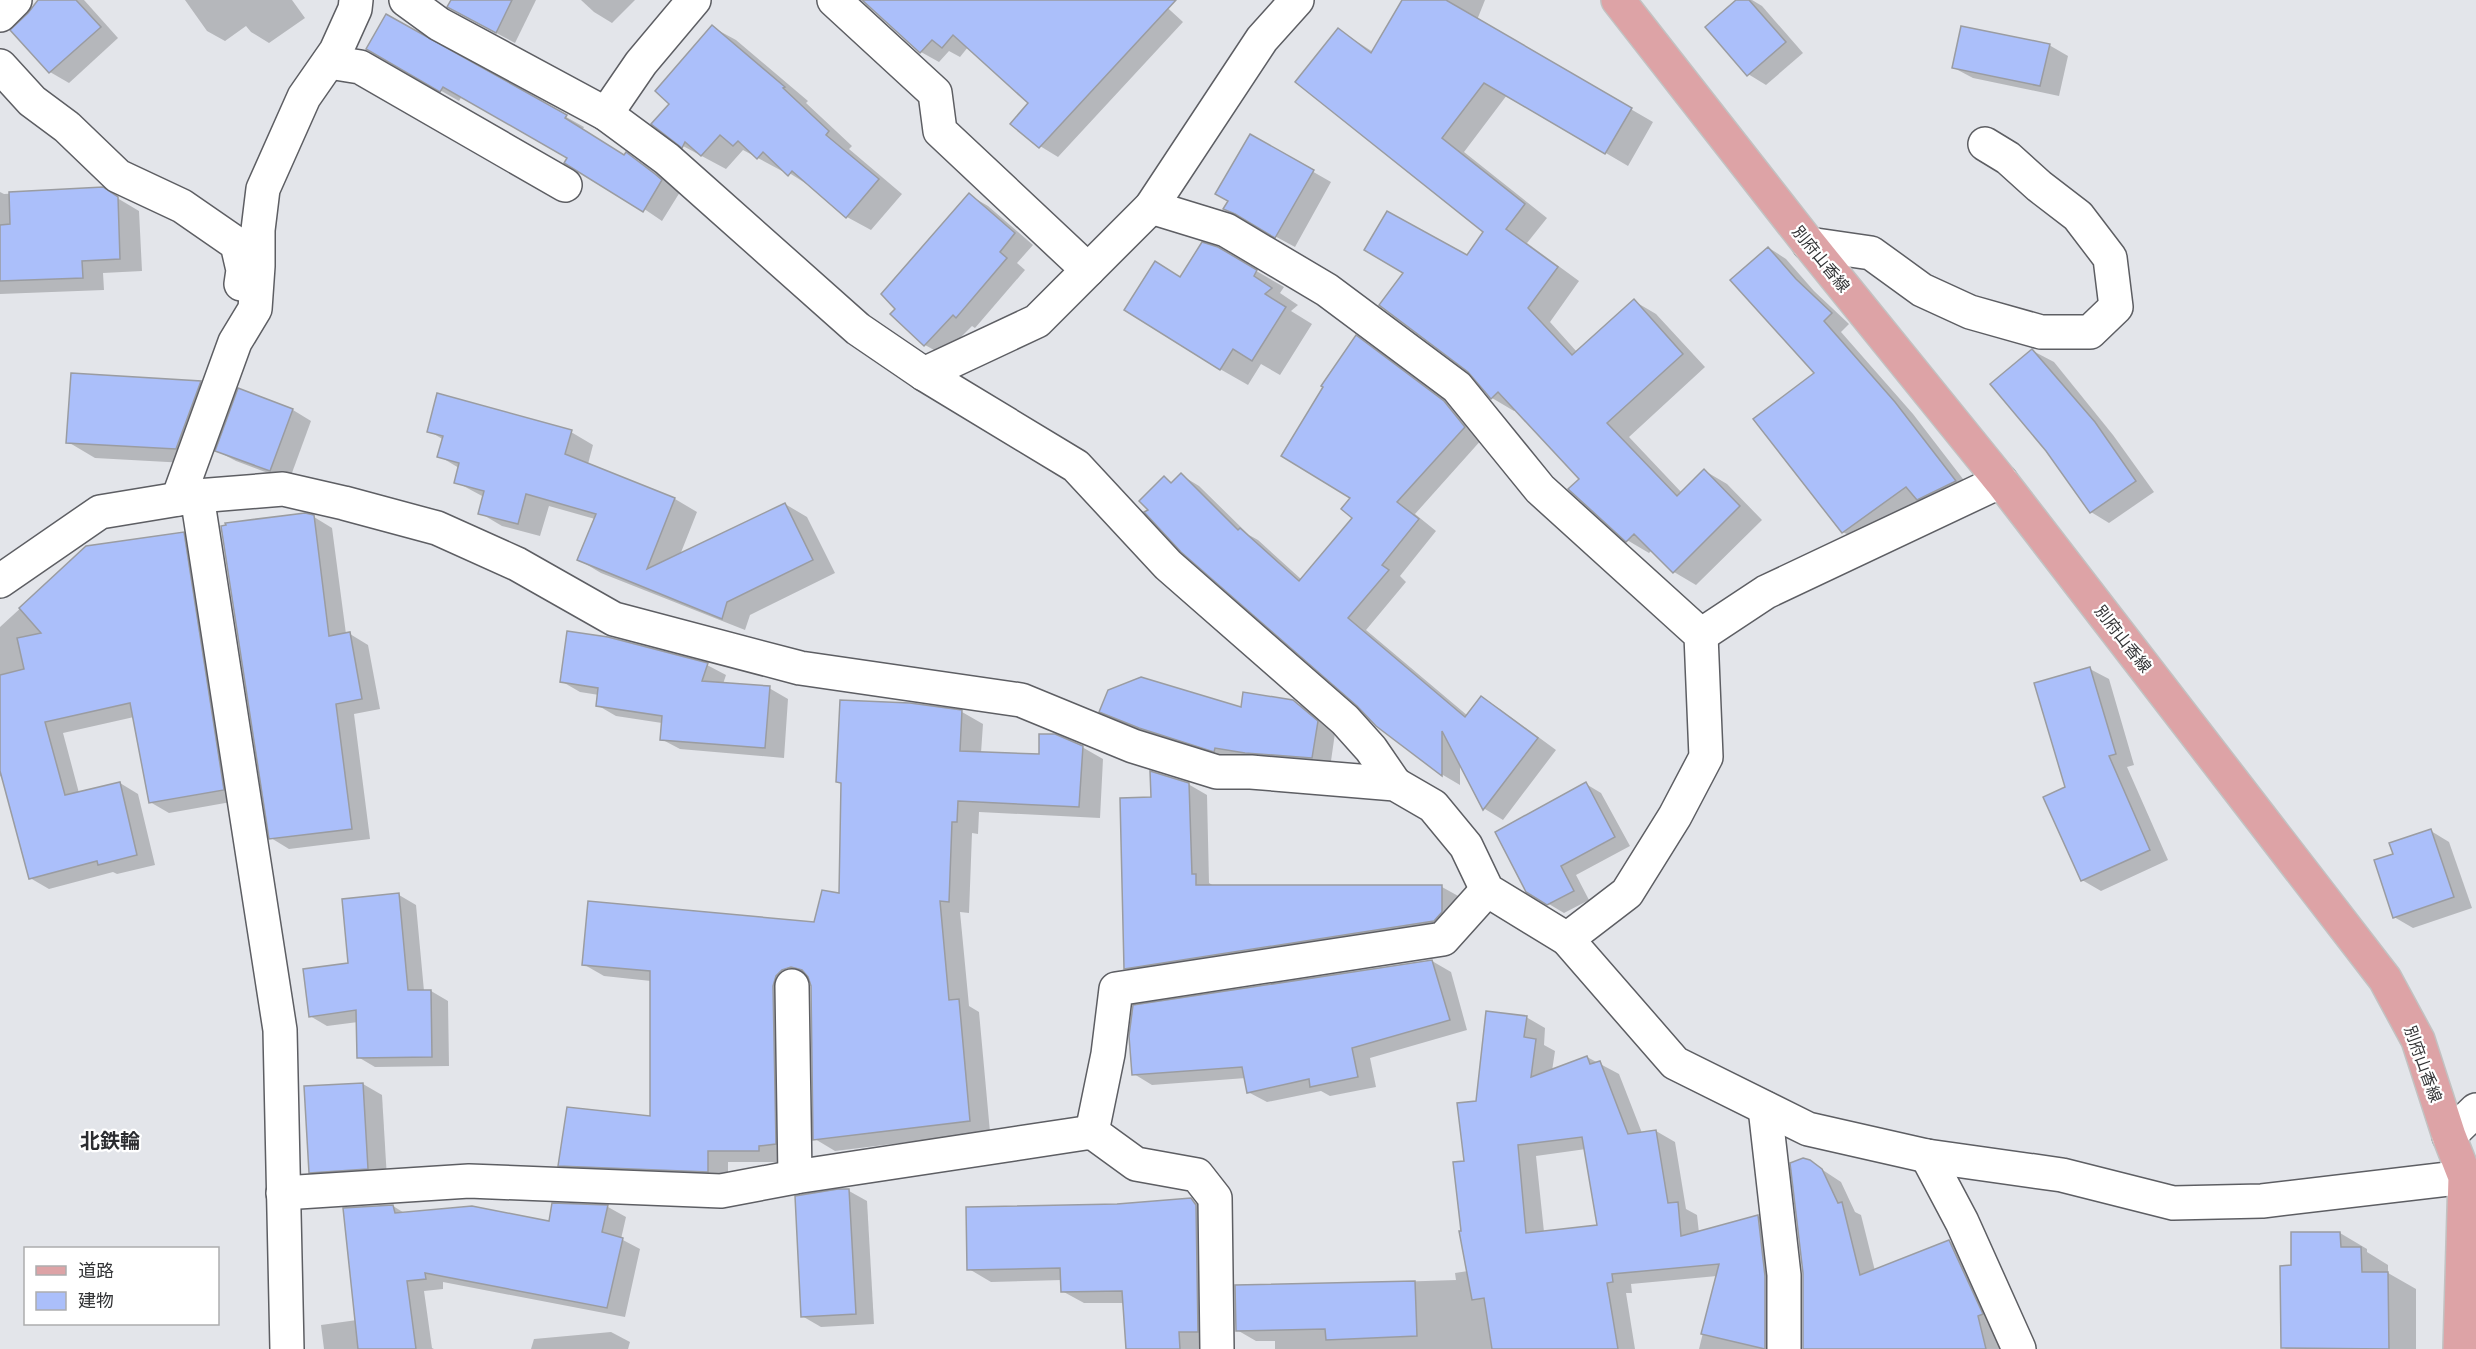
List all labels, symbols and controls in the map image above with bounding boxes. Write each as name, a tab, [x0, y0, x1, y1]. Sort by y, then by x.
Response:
street label: 別府山香線	[1788, 222, 1854, 296]
street label: 別府山香線	[2091, 602, 2155, 676]
street label: 別府山香線	[2400, 1023, 2446, 1105]
district label: 北鉄輪	[80, 1129, 140, 1153]
legend	[24, 1247, 219, 1325]
text: 道路	[78, 1260, 114, 1281]
text: 建物	[78, 1290, 114, 1311]

